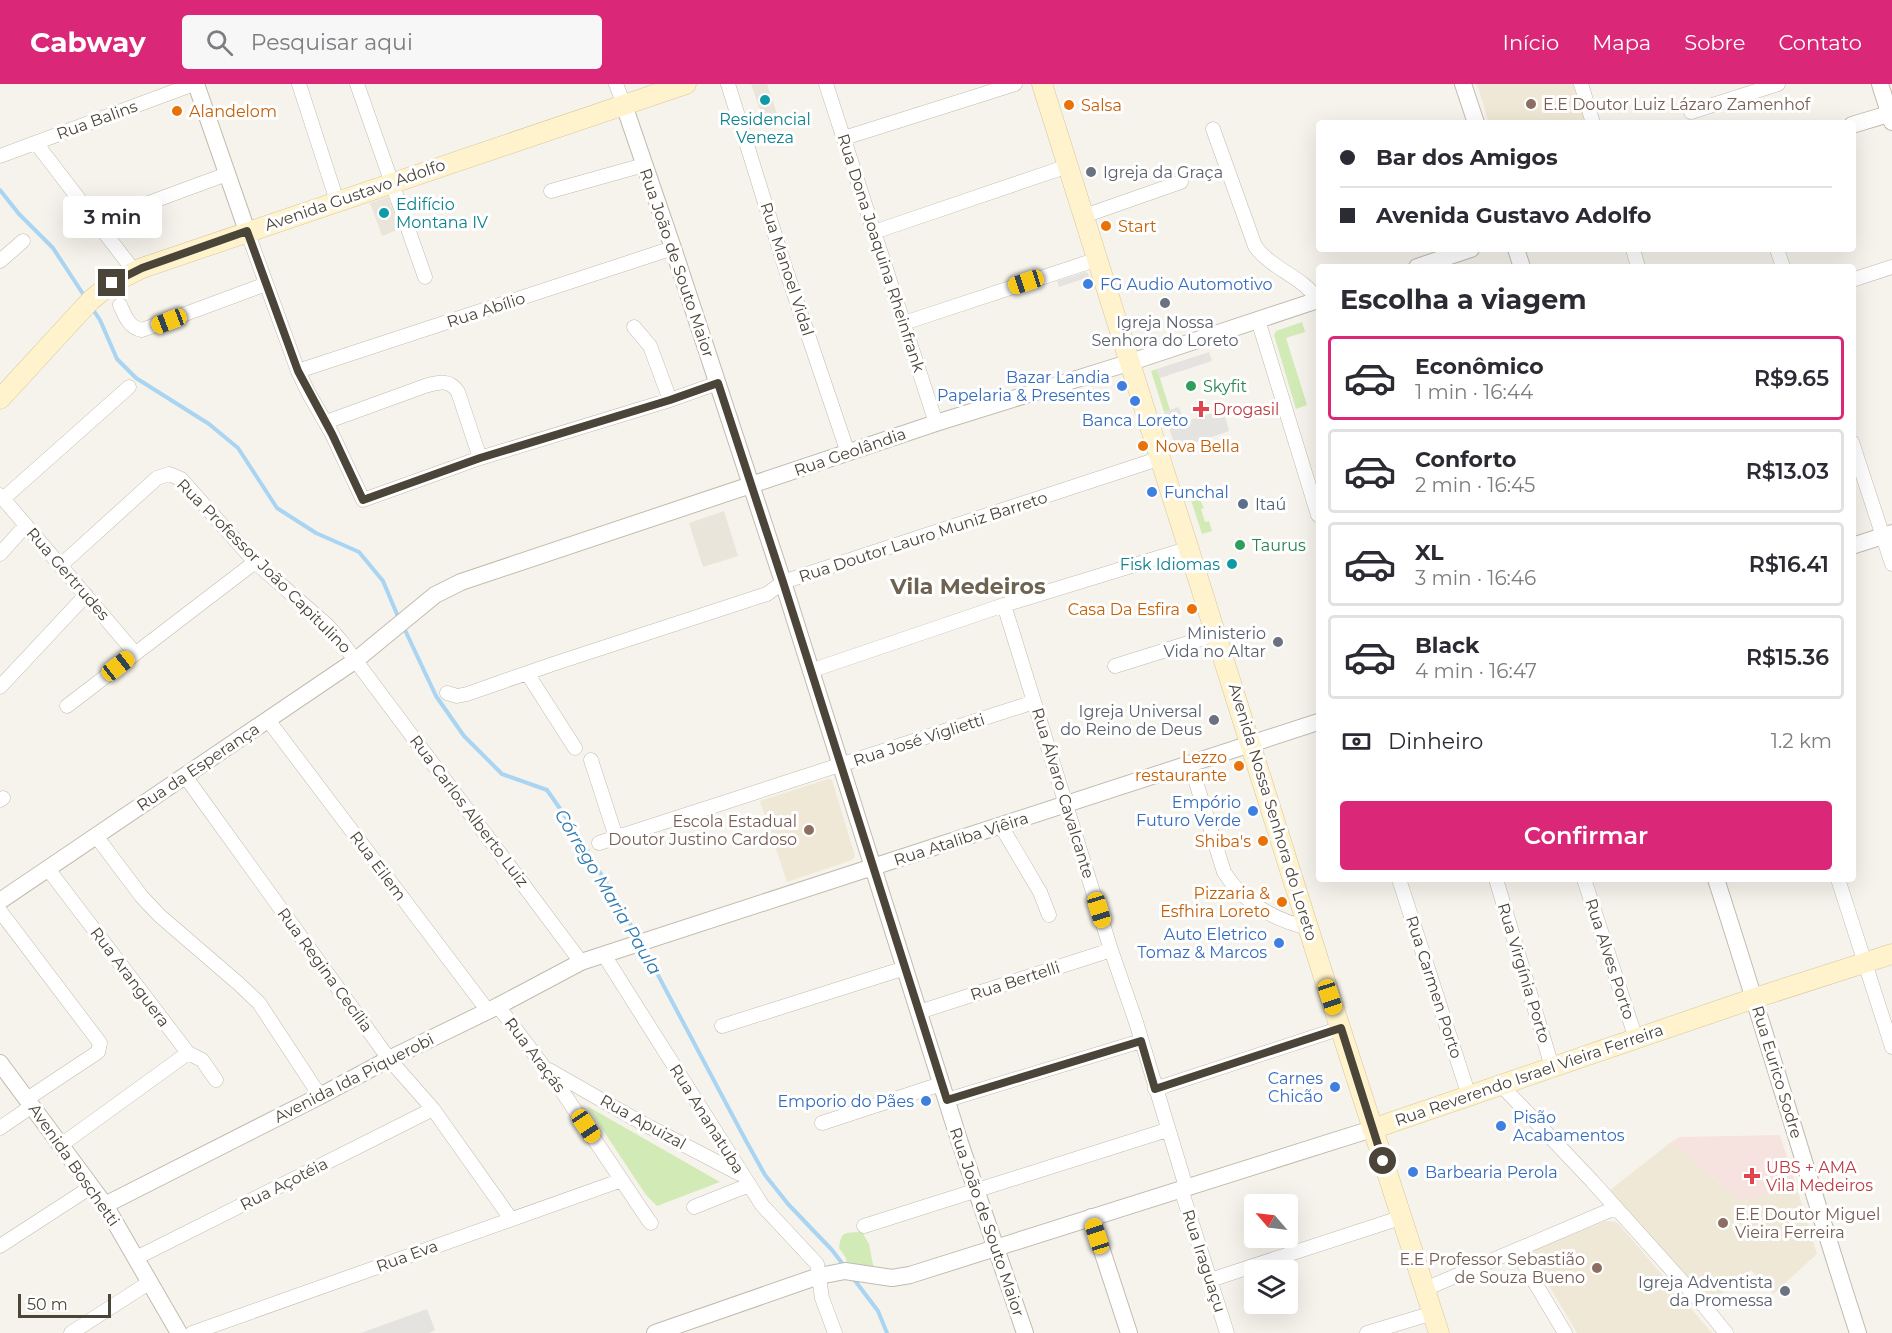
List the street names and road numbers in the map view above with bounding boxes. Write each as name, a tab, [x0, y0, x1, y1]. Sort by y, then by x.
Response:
street label: Rua Balins	[54, 97, 140, 143]
street label: Rua Dona Joaquina Rheinfrank	[833, 131, 929, 375]
street label: Avenida Gustavo Adolfo	[262, 155, 448, 235]
street label: Rua João de Souto Maior	[636, 166, 718, 360]
street label: Rua Manoel Vidal	[756, 200, 818, 338]
street label: Rua Abílio	[444, 288, 528, 332]
street label: Rua Geolândia	[792, 424, 908, 480]
street label: Rua Professor João Capitulino	[173, 475, 355, 657]
street label: Rua Doutor Lauro Muniz Barreto	[796, 488, 1050, 586]
street label: Rua Gertrudes	[23, 524, 114, 624]
street label: Avenida Nossa Senhora do Loreto	[1225, 681, 1321, 943]
street label: Rua Álvaro Cavalcante	[1028, 705, 1098, 881]
street label: Rua José Viglietti	[851, 710, 987, 770]
street label: Rua da Esperança	[133, 719, 263, 815]
street label: Rua Carlos Alberto Luiz	[406, 731, 532, 891]
street label: Rua Ataliba Viêira	[891, 808, 1031, 870]
street label: Rua Eilem	[346, 828, 410, 904]
street label: Rua Alves Porto	[1581, 896, 1639, 1022]
street label: Rua Virgínia Porto	[1494, 901, 1554, 1045]
street label: Rua Regina Cecília	[274, 904, 376, 1036]
street label: Rua Carmen Porto	[1402, 913, 1466, 1061]
street label: Rua Aranguera	[86, 923, 174, 1031]
street label: Rua Bertelli	[968, 958, 1062, 1004]
street label: Rua Eurico Sodre	[1748, 1003, 1806, 1141]
street label: Rua Araçás	[501, 1014, 569, 1096]
street label: Rua Reverendo Israel Vieira Ferreira	[1392, 1020, 1666, 1130]
street label: Avenida Ida Piquerobi	[271, 1029, 437, 1127]
street label: Rua Ananatuba	[666, 1061, 748, 1177]
street label: Rua Apuizal	[597, 1091, 689, 1153]
street label: Avenida Boschetti	[25, 1100, 123, 1230]
street label: Rua João de Souto Maior	[946, 1125, 1028, 1319]
street label: Rua Açotéia	[237, 1154, 331, 1214]
street label: Rua Iraguaçu	[1178, 1207, 1230, 1315]
street label: Rua Eva	[374, 1236, 440, 1276]

